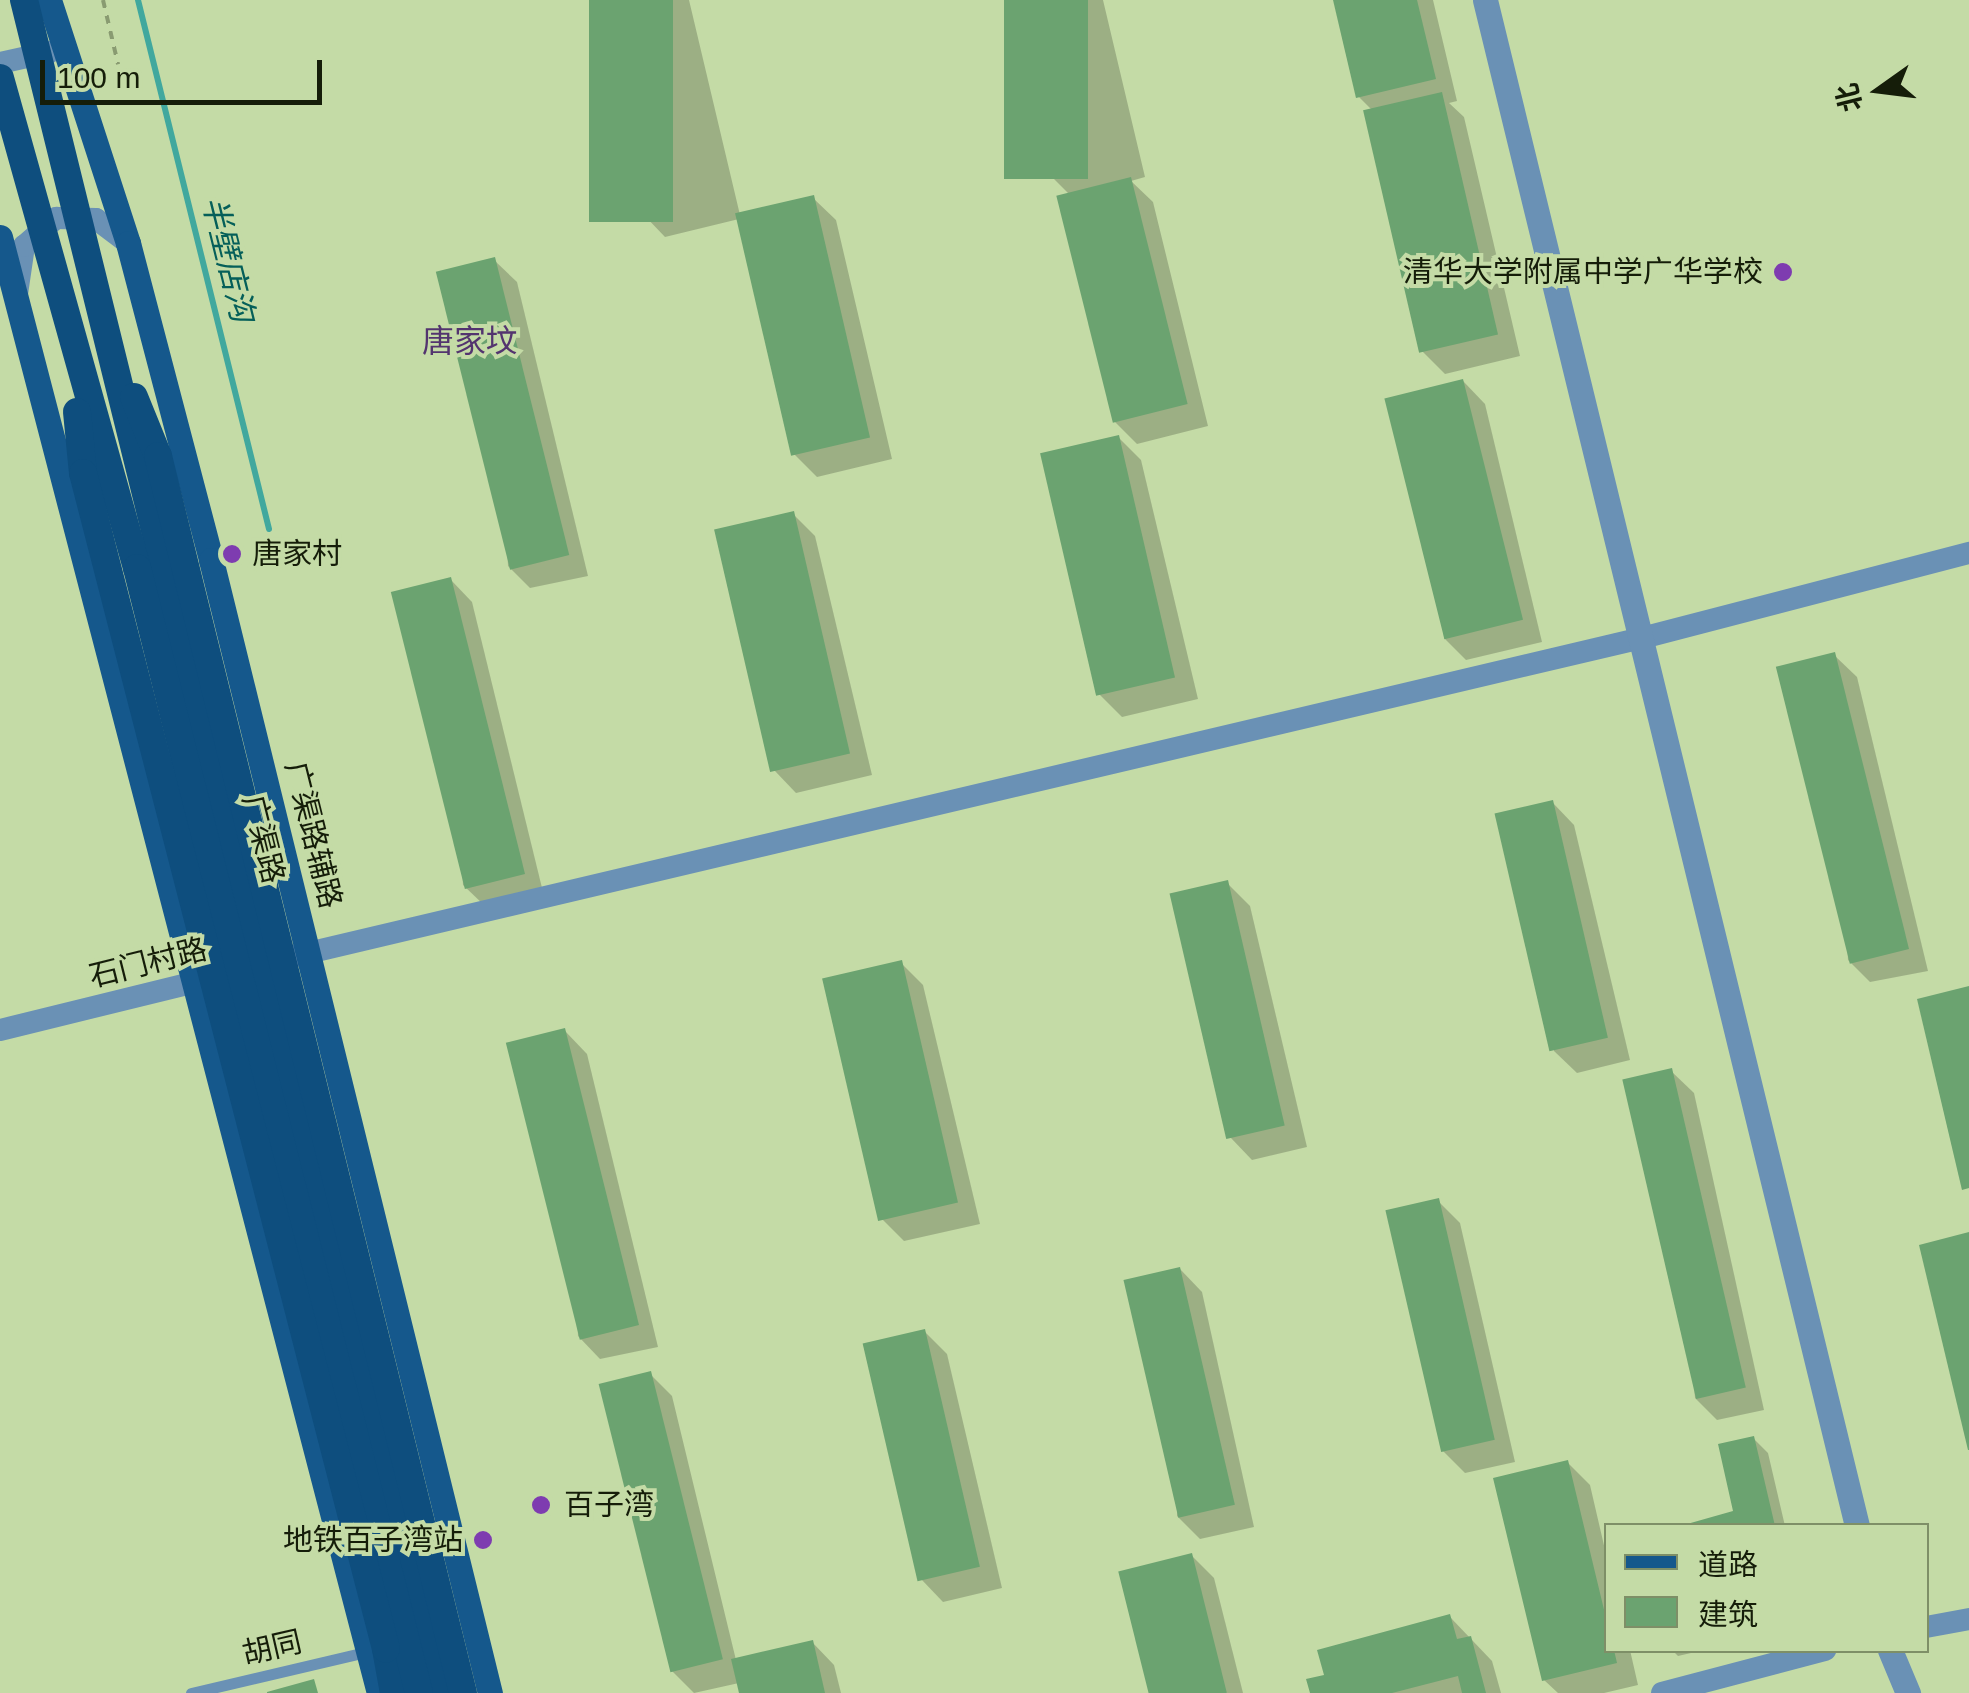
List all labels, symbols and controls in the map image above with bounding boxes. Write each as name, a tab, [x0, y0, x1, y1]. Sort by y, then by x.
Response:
scale bar	[45, 40, 328, 102]
north arrow	[1829, 40, 1929, 140]
text: 100 m	[57, 61, 140, 94]
text: 北	[1831, 80, 1868, 115]
water label: 半壁店沟	[194, 192, 262, 326]
place label: 清华大学附属中学广华学校	[1403, 254, 1763, 290]
marker: 清华大学附属中学广华学校	[1772, 261, 1794, 283]
district label: 唐家坟	[422, 322, 518, 360]
place label: 唐家村	[252, 536, 342, 572]
marker: 唐家村	[221, 543, 243, 565]
street label: 广渠路辅路	[277, 758, 349, 912]
street label: 广渠路	[235, 791, 291, 887]
street label: 石门村路	[85, 931, 211, 995]
place label: 百子湾	[564, 1487, 654, 1523]
marker: 百子湾	[528, 1492, 554, 1518]
place label: 地铁百子湾站	[283, 1522, 463, 1558]
legend	[1604, 1523, 1929, 1653]
marker: 地铁百子湾站	[472, 1529, 494, 1551]
text: 道路	[1698, 1548, 1758, 1581]
text: 建筑	[1698, 1598, 1758, 1631]
street label: 胡同	[239, 1624, 305, 1672]

